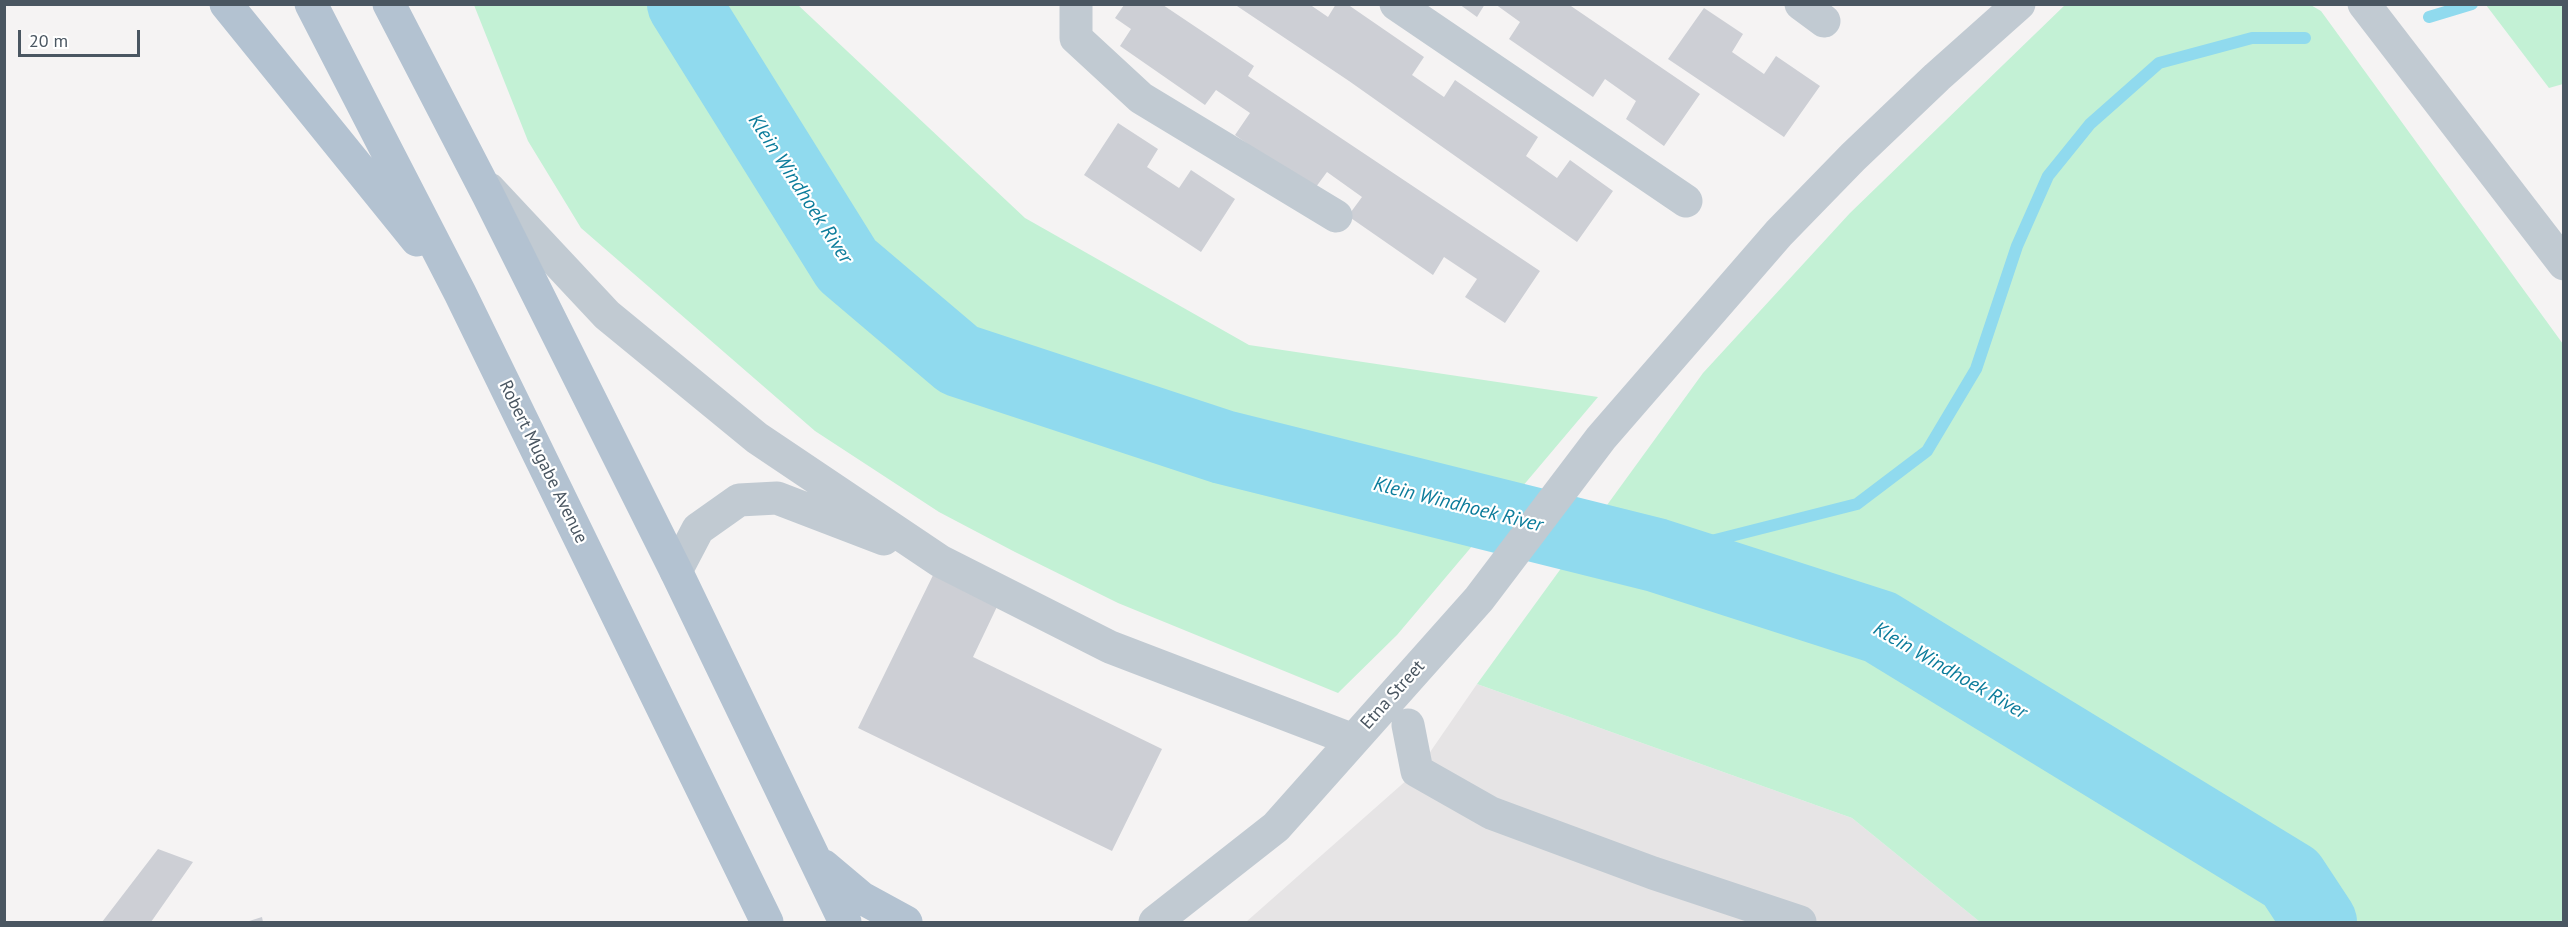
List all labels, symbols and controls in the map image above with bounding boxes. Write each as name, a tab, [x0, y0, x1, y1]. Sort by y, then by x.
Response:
scale bar	[21, 18, 142, 56]
text: 20 m	[29, 29, 68, 52]
water label: Klein Windhoek River	[743, 110, 857, 268]
street label: Robert Mugabe Avenue	[494, 377, 592, 547]
water label: Klein Windhoek River	[1371, 472, 1545, 538]
water label: Klein Windhoek River	[1869, 617, 2031, 725]
street label: Etna Street	[1356, 656, 1430, 734]

